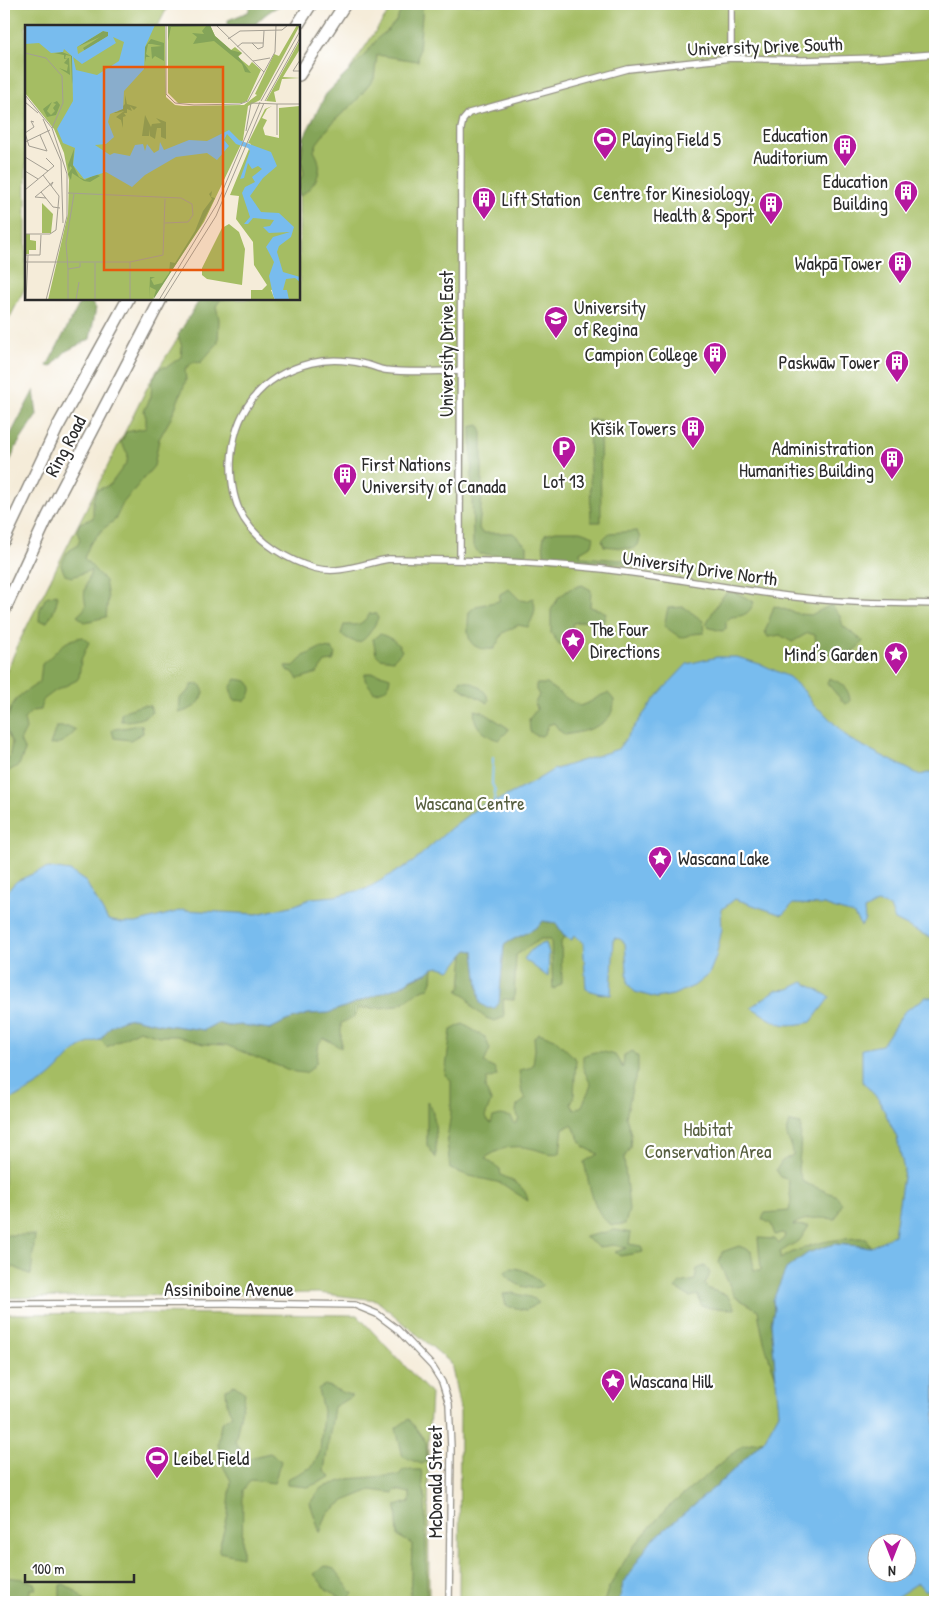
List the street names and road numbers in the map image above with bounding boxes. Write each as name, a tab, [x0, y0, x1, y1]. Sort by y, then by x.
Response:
street label: University Drive South	[687, 30, 843, 62]
street label: University Drive East	[433, 270, 459, 417]
street label: Ring Road	[38, 410, 92, 481]
street label: University Drive North	[621, 544, 779, 592]
street label: Assiniboine Avenue	[164, 1276, 294, 1302]
street label: McDonald Street	[422, 1425, 448, 1538]

